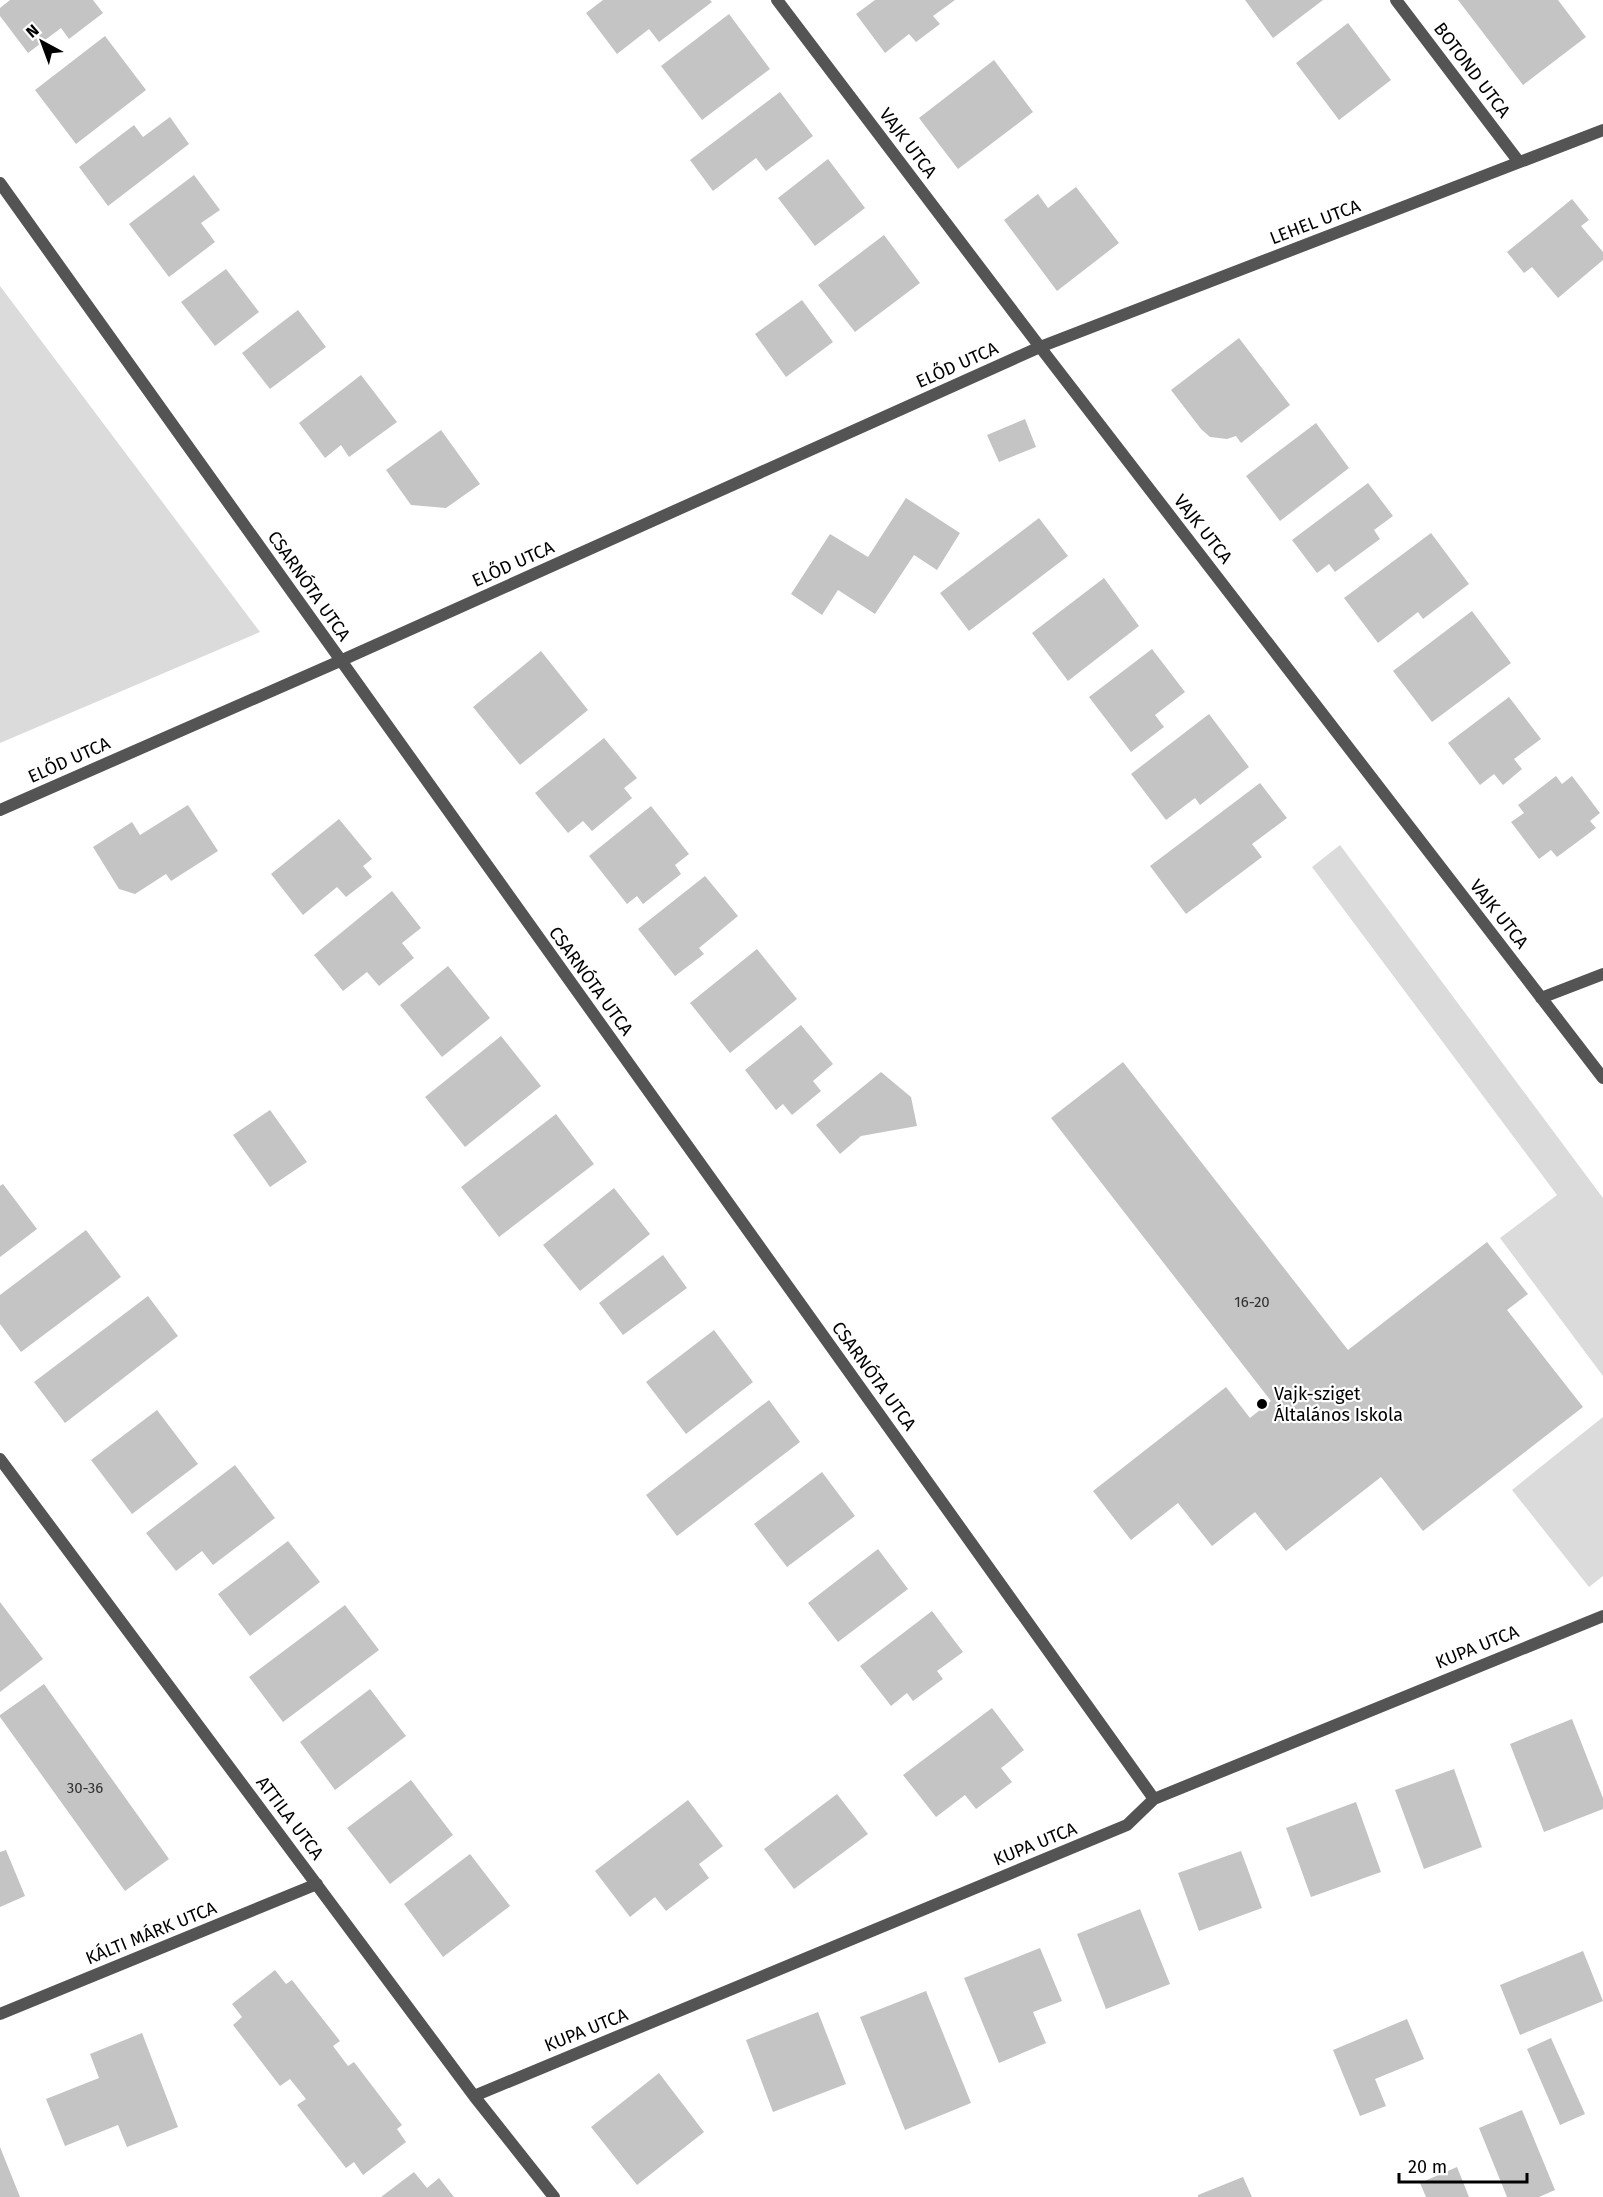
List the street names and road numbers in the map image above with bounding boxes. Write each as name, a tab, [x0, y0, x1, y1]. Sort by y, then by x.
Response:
street label: BOTOND UTCA	[1429, 18, 1515, 123]
street label: VAJK UTCA	[875, 104, 942, 183]
street label: LEHEL UTCA	[1267, 194, 1364, 249]
street label: ELŐD UTCA	[912, 336, 1002, 393]
street label: VAJK UTCA	[1169, 490, 1237, 569]
street label: CSARNÓTA UTCA	[263, 527, 356, 646]
street label: ELŐD UTCA	[468, 535, 558, 592]
street label: ELŐD UTCA	[24, 731, 114, 788]
street label: VAJK UTCA	[1465, 875, 1533, 954]
street label: CSARNÓTA UTCA	[544, 922, 638, 1040]
street label: CSARNÓTA UTCA	[827, 1317, 921, 1435]
street label: KUPA UTCA	[1432, 1620, 1522, 1674]
street label: ATTILA UTCA	[252, 1772, 329, 1864]
street label: KUPA UTCA	[990, 1817, 1080, 1871]
street label: KÁLTI MÁRK UTCA	[82, 1896, 220, 1969]
street label: KUPA UTCA	[541, 2003, 631, 2057]

